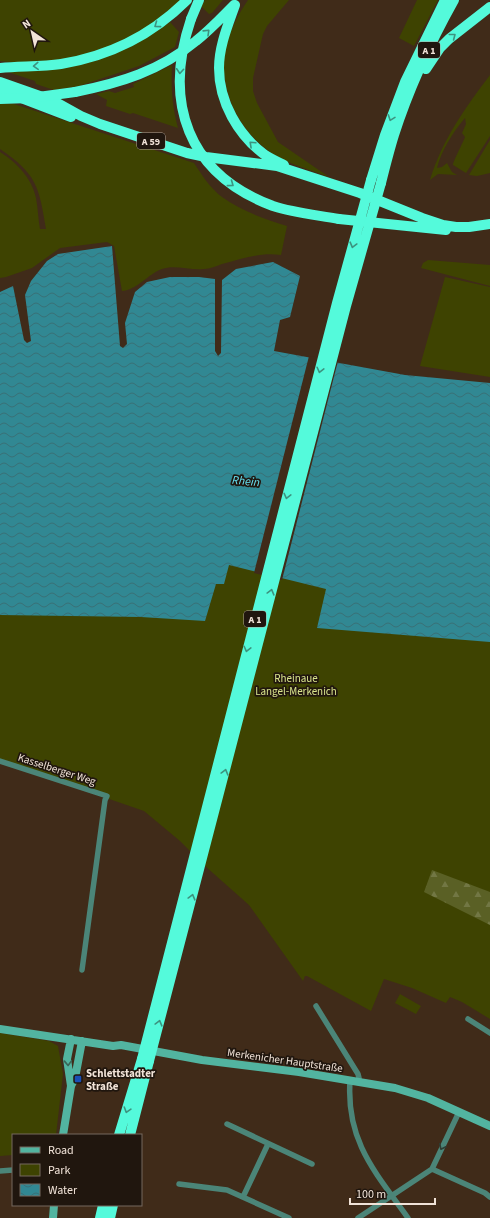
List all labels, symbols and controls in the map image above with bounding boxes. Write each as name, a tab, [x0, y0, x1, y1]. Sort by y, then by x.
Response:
north arrow	[12, 12, 52, 52]
text: N	[19, 16, 34, 32]
one-way arrow	[155, 21, 162, 28]
one-way arrow	[202, 29, 210, 37]
one-way arrow	[449, 34, 456, 41]
road number: A 1	[418, 42, 440, 58]
one-way arrow	[33, 61, 39, 70]
one-way arrow	[175, 68, 184, 74]
one-way arrow	[388, 115, 396, 122]
road number: A 59	[137, 133, 165, 149]
one-way arrow	[249, 141, 257, 148]
one-way arrow	[226, 179, 233, 186]
one-way arrow	[349, 241, 358, 248]
one-way arrow	[316, 367, 324, 374]
water label: Rhein	[231, 472, 261, 491]
one-way arrow	[283, 492, 292, 499]
one-way arrow	[267, 588, 275, 595]
road number: A 1	[244, 611, 266, 627]
one-way arrow	[244, 646, 252, 652]
park label: Rheinaue Langel-Merkenich	[255, 671, 337, 699]
street label: Kasselberger Weg	[16, 750, 98, 789]
one-way arrow	[220, 768, 228, 775]
one-way arrow	[187, 894, 196, 901]
one-way arrow	[154, 1020, 163, 1027]
street label: Merkenicher Hauptstraße	[226, 1045, 344, 1076]
one-way arrow	[64, 1060, 72, 1066]
place label: Schlettstadter Straße	[86, 1066, 156, 1094]
marker: Schlettstadter Straße	[73, 1074, 83, 1084]
one-way arrow	[123, 1106, 132, 1113]
legend	[12, 1134, 142, 1206]
text: Road	[48, 1142, 74, 1159]
one-way arrow	[439, 1143, 447, 1150]
text: Park	[48, 1162, 70, 1179]
scale bar	[350, 1180, 435, 1206]
text: Water	[48, 1182, 78, 1199]
text: 100 m	[356, 1186, 386, 1203]

